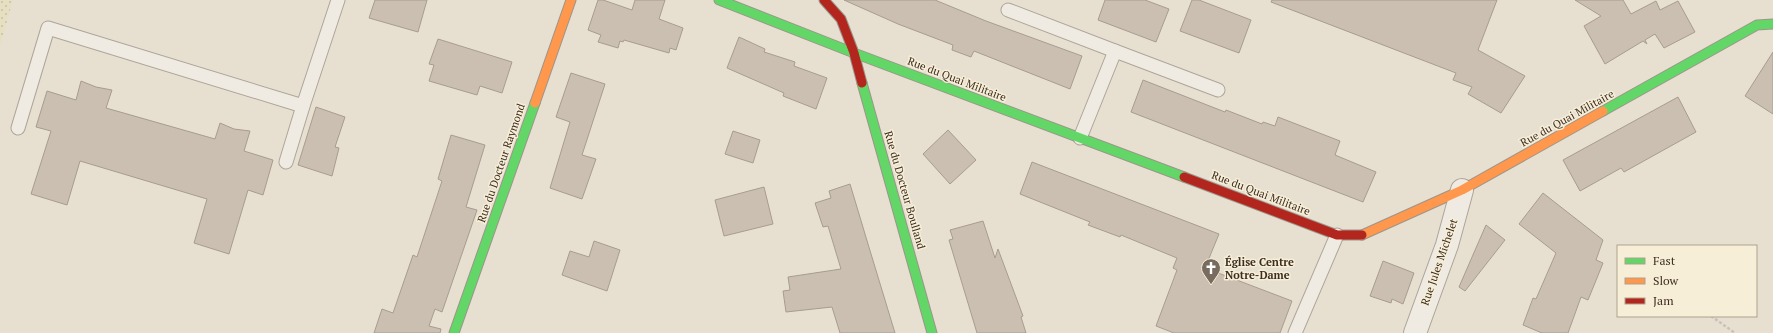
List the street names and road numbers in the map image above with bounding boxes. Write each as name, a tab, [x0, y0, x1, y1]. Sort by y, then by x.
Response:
street label: Rue du Quai Militaire	[906, 54, 1009, 104]
street label: Rue du Quai Militaire	[1518, 86, 1617, 150]
street label: Rue du Docteur Raymond	[474, 102, 528, 224]
street label: Rue du Docteur Boulland	[881, 129, 929, 251]
street label: Rue du Quai Militaire	[1210, 168, 1313, 218]
street label: Rue Jules Michelet	[1418, 217, 1460, 307]

